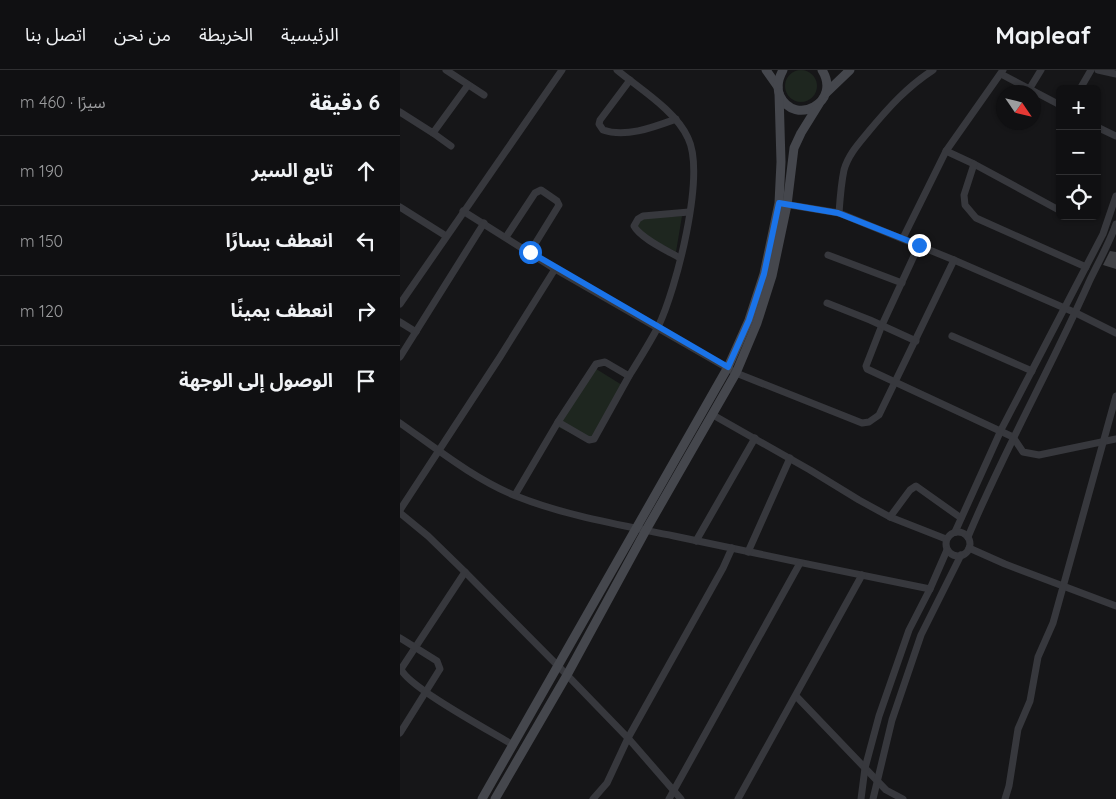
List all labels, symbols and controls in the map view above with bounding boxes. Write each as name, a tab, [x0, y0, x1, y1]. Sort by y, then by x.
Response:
text: Mapleaf	[995, 20, 1091, 50]
text: اتصل بنا	[25, 23, 86, 46]
text: من نحن	[114, 23, 171, 46]
text: الخريطة	[199, 23, 253, 46]
text: الرئيسية	[281, 23, 339, 46]
north arrow	[996, 85, 1041, 130]
map controls	[1056, 85, 1101, 220]
button: +	[1056, 85, 1101, 130]
text: 6 دقيقة	[310, 89, 380, 115]
text: سيرًا · 460 m	[20, 92, 106, 112]
button: −	[1056, 130, 1101, 175]
icon: ahead	[352, 157, 380, 185]
text: تابع السير	[251, 158, 333, 182]
text: 190 m	[20, 161, 63, 181]
button: locate	[1056, 175, 1101, 220]
icon: left	[352, 227, 380, 255]
text: انعطف يسارًا	[226, 228, 333, 252]
text: 150 m	[20, 231, 63, 251]
route end	[908, 234, 931, 257]
route start	[519, 241, 542, 264]
icon: right	[352, 297, 380, 325]
text: انعطف يمينًا	[231, 298, 333, 322]
text: 120 m	[20, 301, 63, 321]
icon: arrive	[352, 367, 380, 395]
text: الوصول إلى الوجهة	[179, 368, 333, 392]

